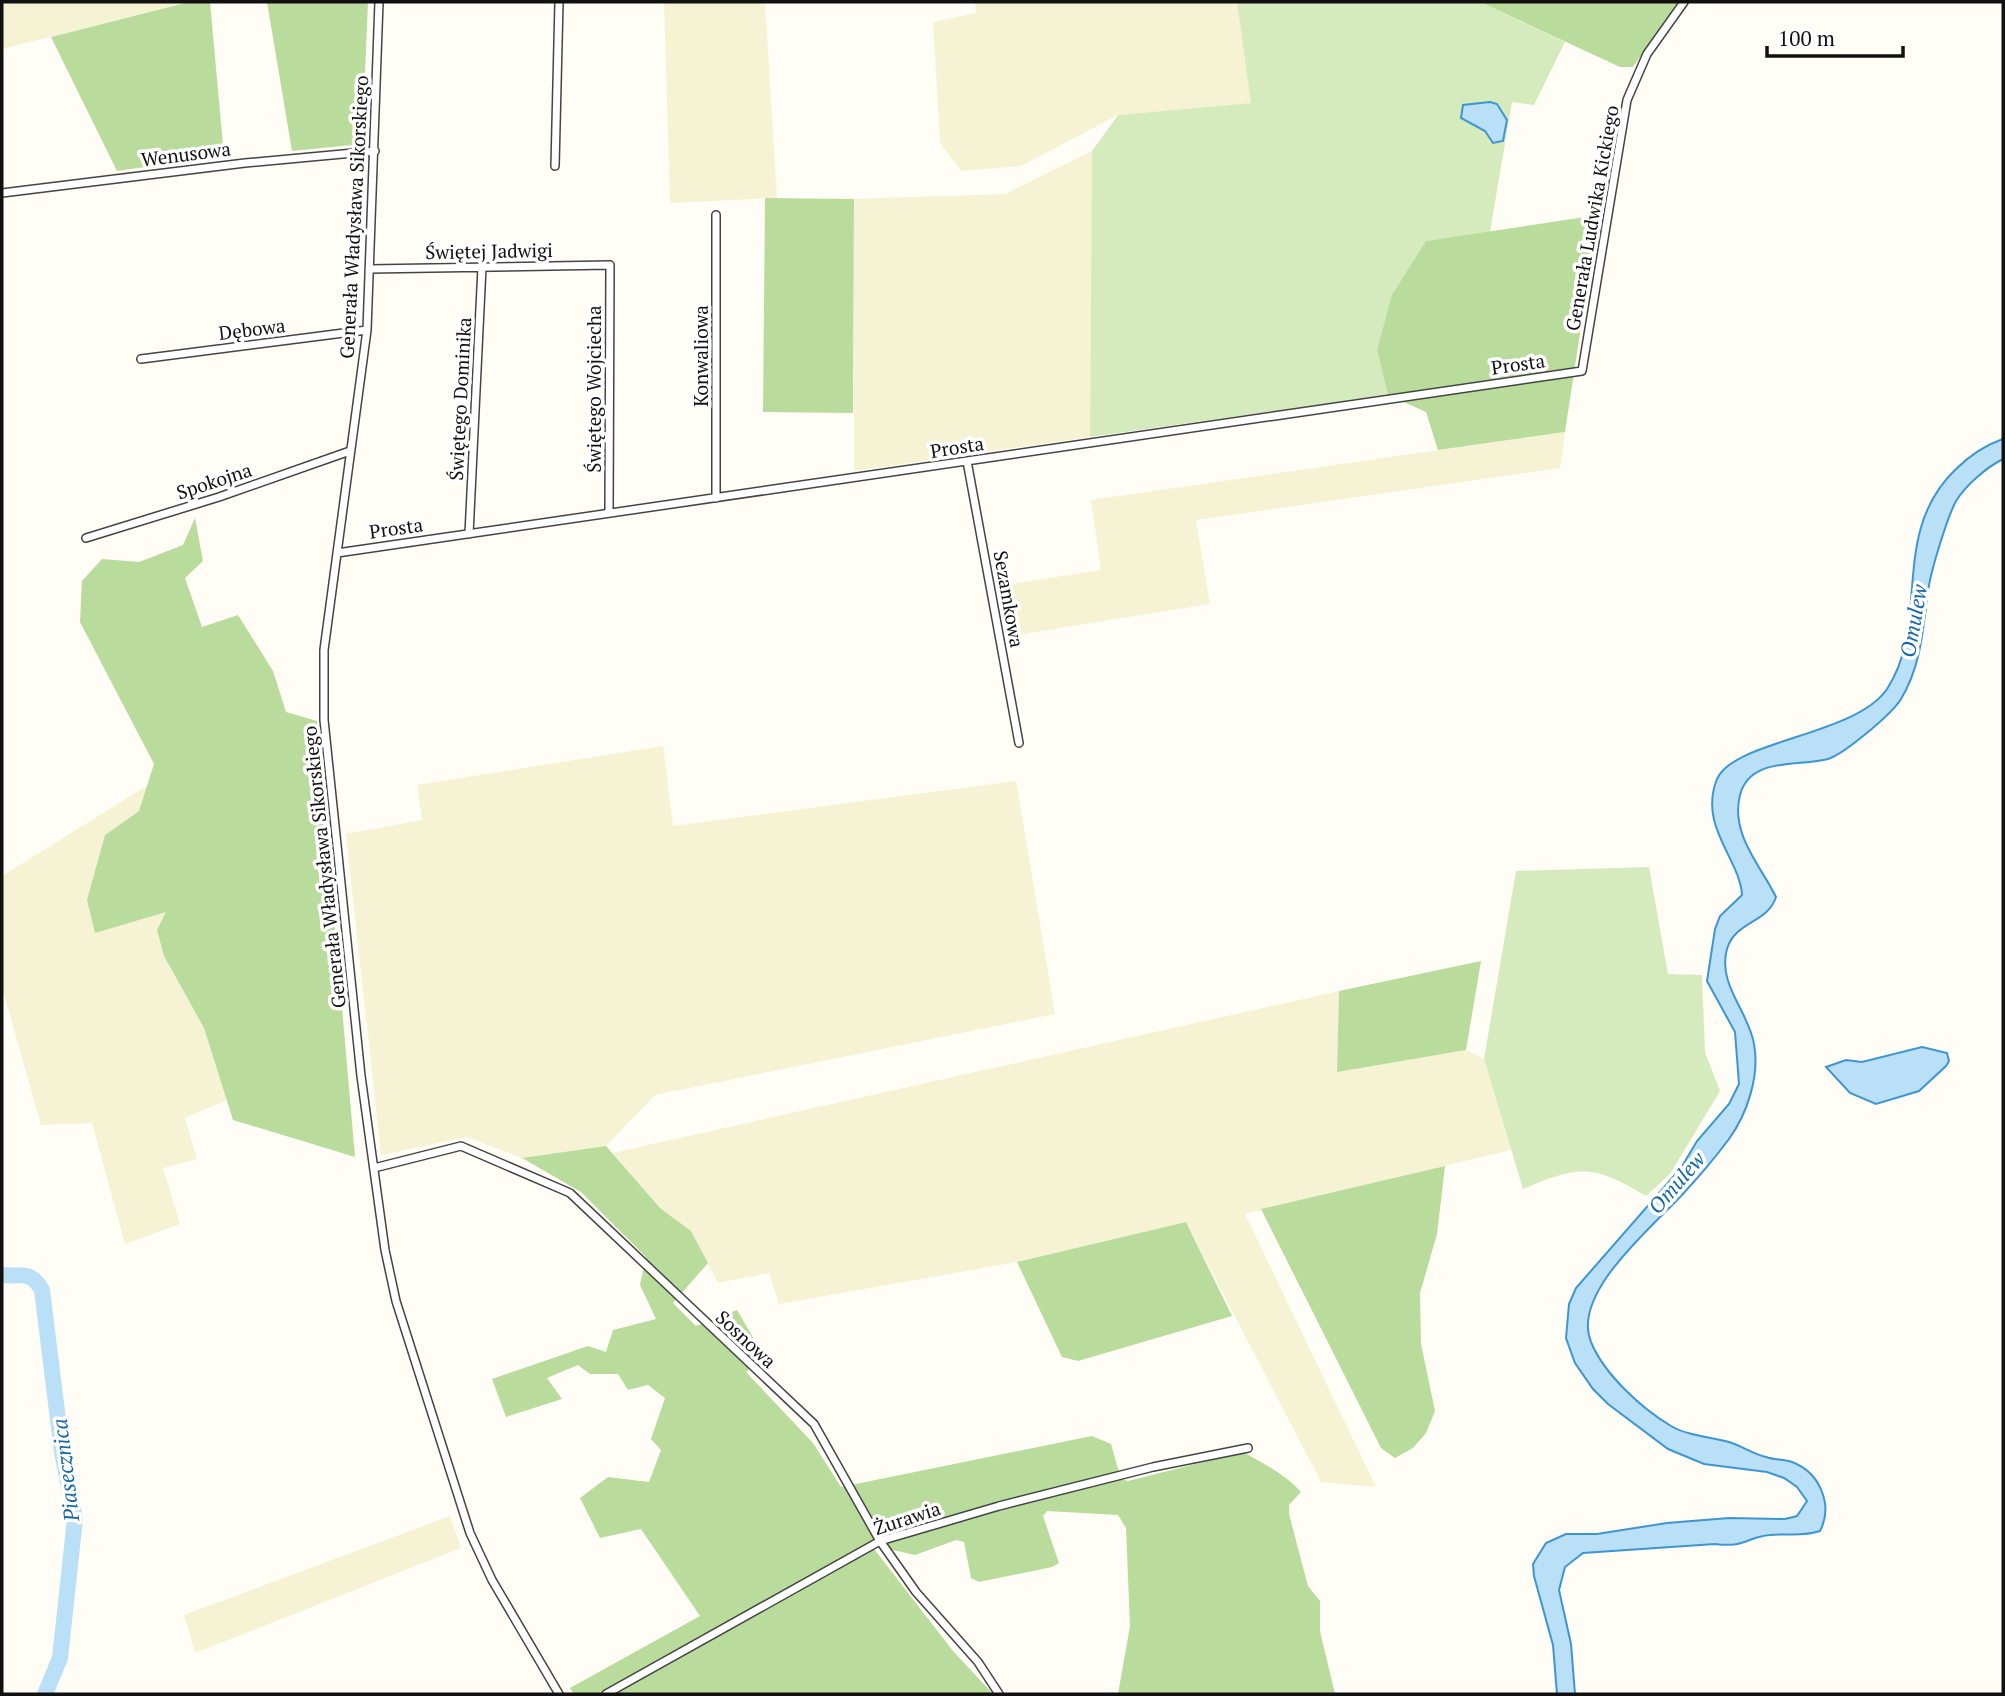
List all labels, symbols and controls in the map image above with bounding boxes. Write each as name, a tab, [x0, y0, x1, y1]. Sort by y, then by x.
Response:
scale bar	[1767, 14, 1904, 58]
text: 100 m	[1778, 24, 1835, 52]
street label: Generała Władysława Sikorskiego	[334, 75, 373, 359]
street label: Generała Ludwika Kickiego	[1559, 103, 1624, 333]
street label: Wenusowa	[140, 136, 233, 171]
street label: Świętej Jadwigi	[425, 237, 553, 264]
street label: Świętego Wojciecha	[581, 305, 606, 473]
street label: Konwaliowa	[688, 305, 713, 407]
street label: Dębowa	[217, 312, 287, 345]
street label: Świętego Dominika	[443, 316, 476, 481]
street label: Prosta	[1489, 347, 1547, 380]
street label: Prosta	[928, 430, 986, 463]
street label: Spokojna	[173, 456, 255, 504]
street label: Prosta	[367, 511, 425, 544]
street label: Sezamkowa	[989, 548, 1030, 650]
water label: Omulew	[1893, 582, 1933, 660]
street label: Generała Władysława Sikorskiego	[296, 725, 351, 1009]
water label: Omulew	[1642, 1145, 1711, 1219]
street label: Sosnowa	[711, 1304, 782, 1373]
water label: Piasecznica	[45, 1417, 85, 1524]
street label: Żurawia	[870, 1495, 944, 1540]

